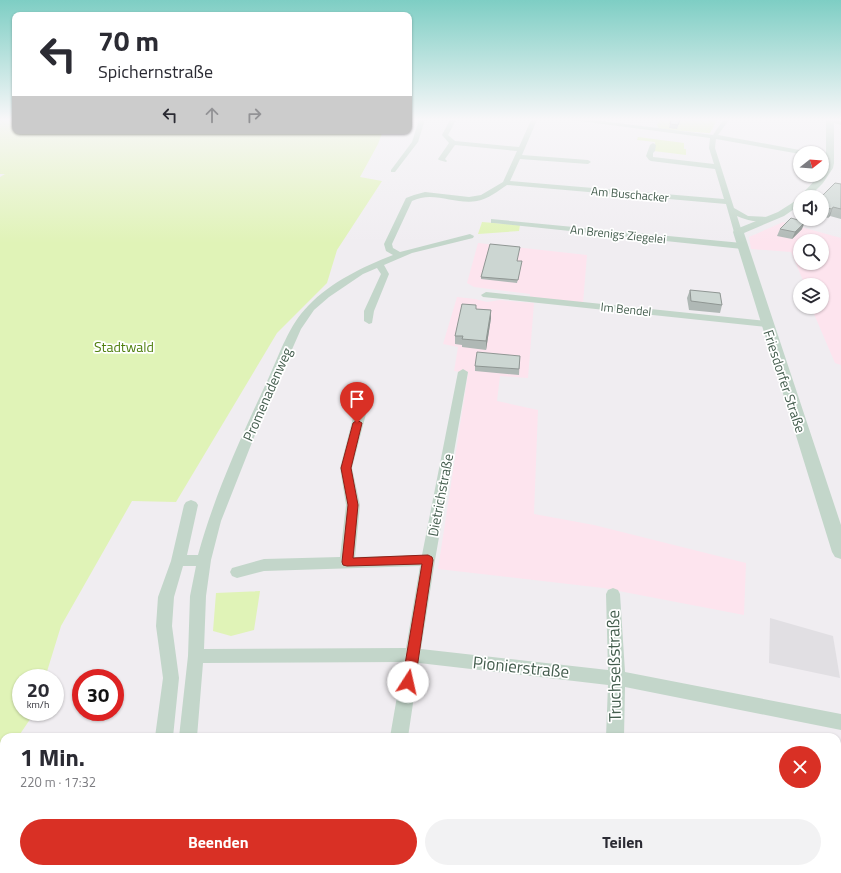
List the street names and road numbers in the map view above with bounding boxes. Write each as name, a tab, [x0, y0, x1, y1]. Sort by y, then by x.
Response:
street label: Am Buschacker	[590, 181, 670, 207]
street label: An Brenigs Ziegelei	[569, 220, 667, 248]
street label: Im Bendel	[600, 297, 652, 321]
street label: Friesdorfer Straße	[758, 327, 812, 435]
street label: Promenadenweg	[237, 344, 297, 444]
street label: Dietrichstraße	[422, 452, 458, 538]
street label: Truchseßstraße	[600, 610, 628, 722]
street label: Pionierstraße	[472, 649, 570, 685]

